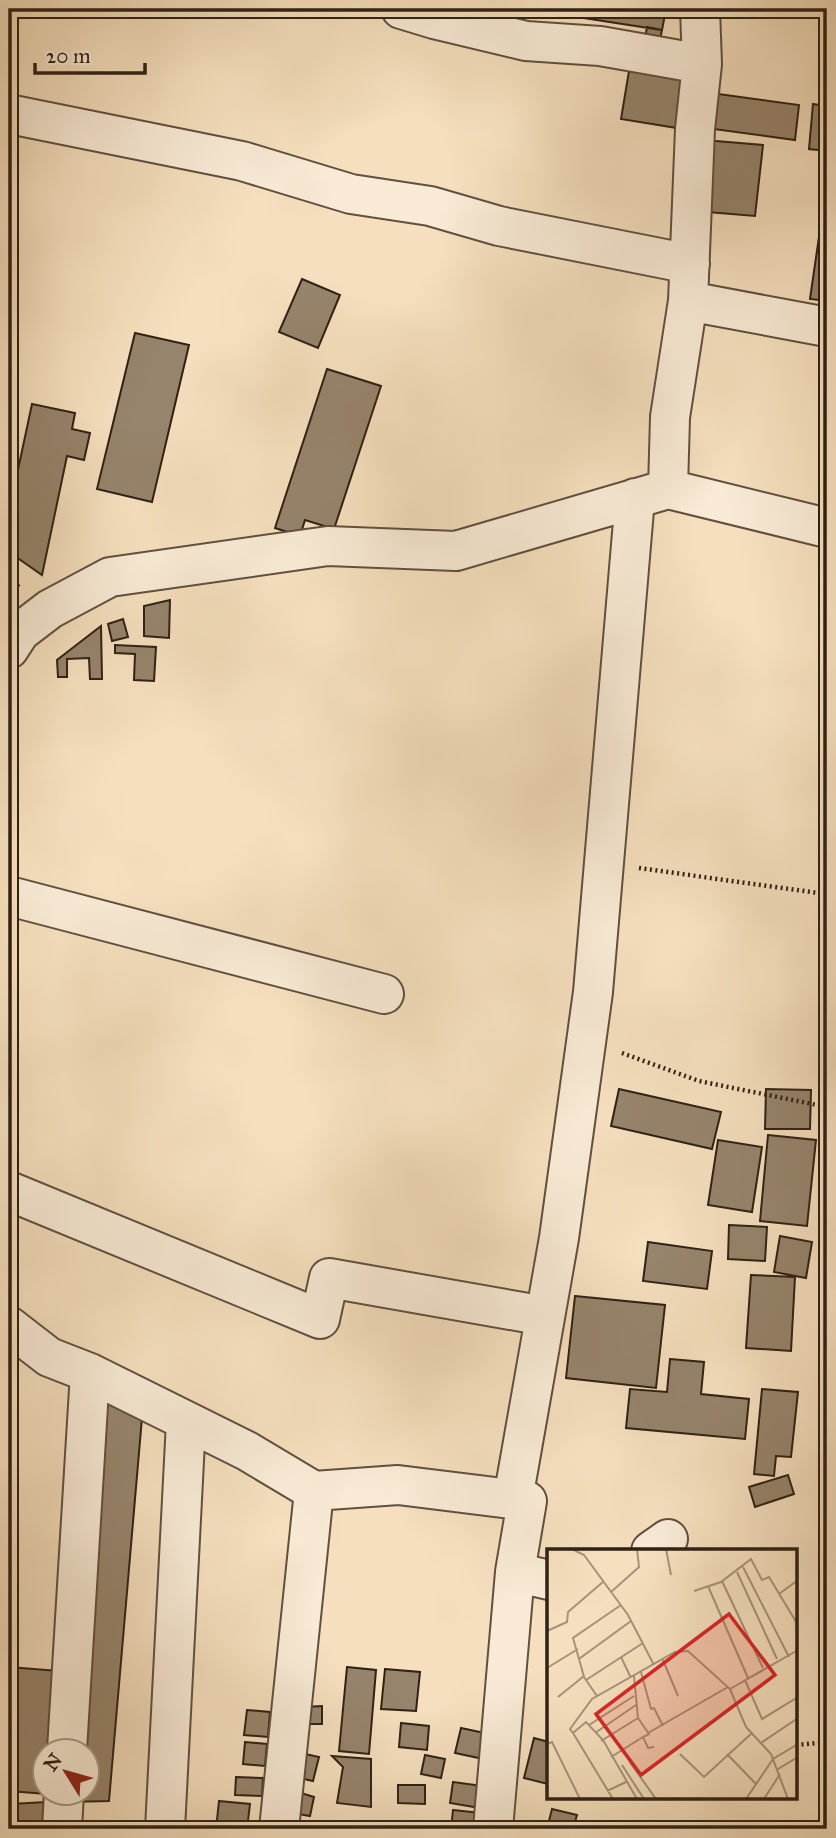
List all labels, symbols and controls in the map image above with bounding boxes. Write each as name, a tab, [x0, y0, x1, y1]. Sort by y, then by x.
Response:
scale bar	[35, 32, 145, 76]
text: 20 m	[46, 43, 91, 69]
inset map	[547, 1549, 798, 1800]
north arrow	[32, 1736, 102, 1806]
text: N	[39, 1749, 67, 1775]

